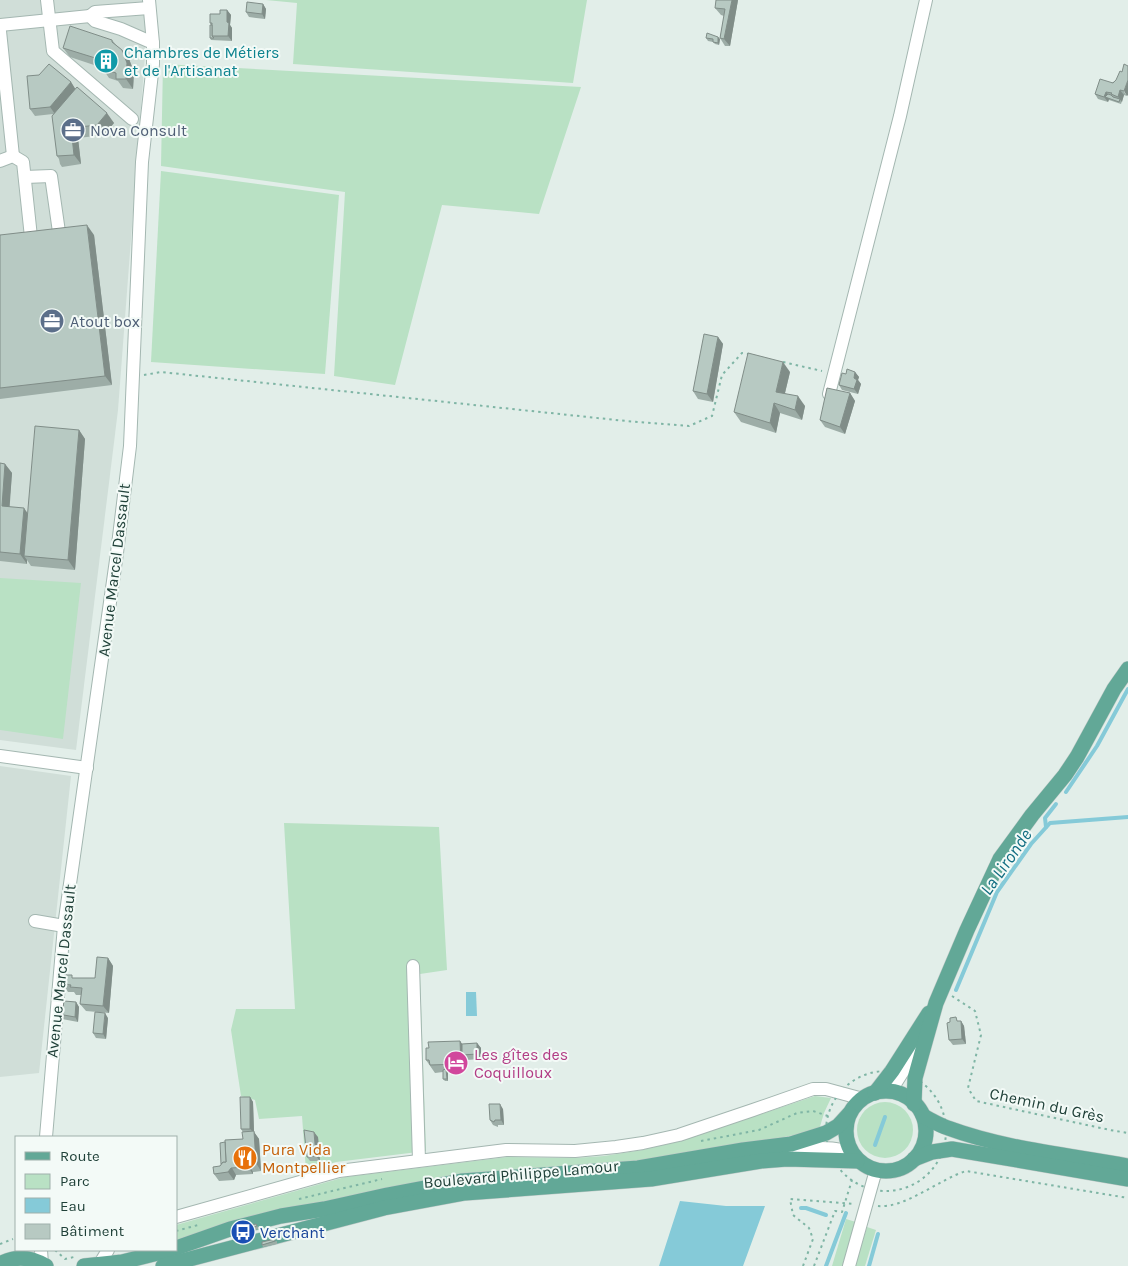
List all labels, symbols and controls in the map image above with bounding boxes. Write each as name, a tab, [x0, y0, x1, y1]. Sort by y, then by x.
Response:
place label: Chambres de Métiers et de l'Artisanat	[124, 43, 279, 80]
building icon: Chambres de Métiers et de l'Artisanat	[93, 48, 119, 74]
office icon: Nova Consult	[60, 117, 86, 143]
place label: Nova Consult	[90, 121, 187, 140]
office icon: Atout box	[39, 308, 65, 334]
place label: Atout box	[70, 312, 140, 331]
street label: Avenue Marcel Dassault	[94, 482, 134, 658]
water label: La Lironde	[975, 825, 1037, 899]
street label: Avenue Marcel Dassault	[42, 883, 80, 1059]
place label: Les gîtes des Coquilloux	[474, 1045, 568, 1082]
hotel icon: Les gîtes des Coquilloux	[443, 1050, 469, 1076]
street label: Chemin du Grès	[988, 1084, 1106, 1126]
legend	[15, 1136, 178, 1251]
place label: Pura Vida Montpellier	[262, 1140, 345, 1177]
restaurant icon: Pura Vida Montpellier	[232, 1145, 258, 1171]
text: Route	[60, 1147, 100, 1165]
street label: Boulevard Philippe Lamour	[423, 1156, 620, 1192]
text: Parc	[60, 1172, 90, 1190]
text: Eau	[60, 1197, 86, 1215]
bus stop icon: Verchant	[230, 1219, 256, 1245]
text: Bâtiment	[60, 1222, 124, 1240]
place label: Verchant	[260, 1223, 325, 1242]

